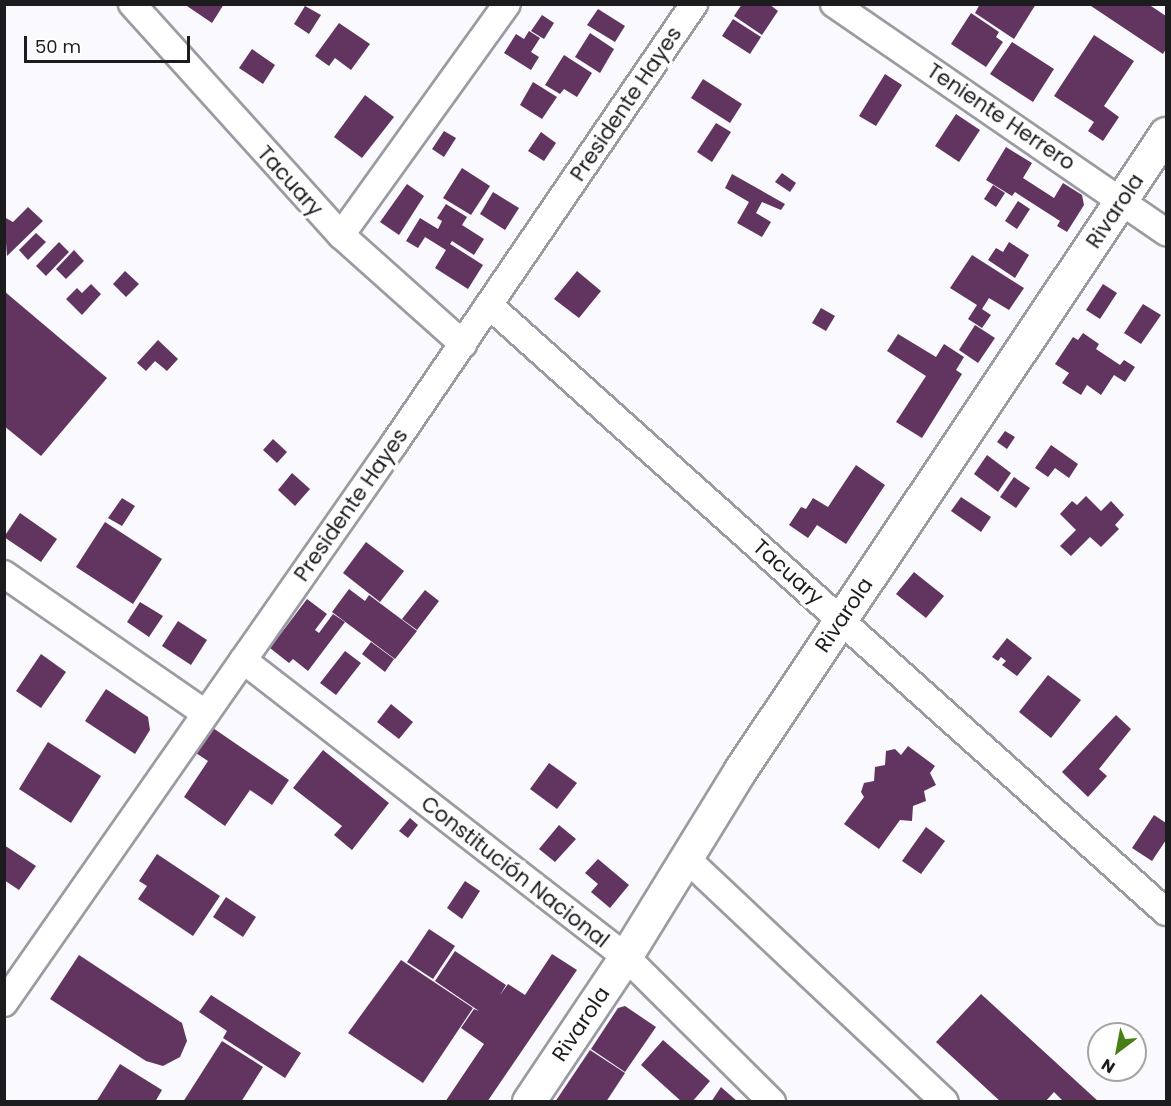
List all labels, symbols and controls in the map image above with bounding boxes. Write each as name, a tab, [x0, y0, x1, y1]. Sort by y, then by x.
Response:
street label: Presidente Hayes	[565, 22, 687, 186]
scale bar	[27, 24, 194, 62]
text: 50 m	[35, 34, 81, 59]
street label: Teniente Herrero	[922, 58, 1080, 176]
street label: Tacuary	[252, 141, 328, 221]
street label: Rivarola	[1081, 169, 1149, 253]
street label: Presidente Hayes	[289, 424, 413, 586]
street label: Tacuary	[748, 534, 828, 610]
street label: Rivarola	[810, 573, 878, 657]
street label: Constitución Nacional	[416, 791, 614, 953]
street label: Rivarola	[547, 982, 615, 1066]
north arrow	[1087, 1022, 1147, 1082]
text: N	[1097, 1053, 1119, 1079]

